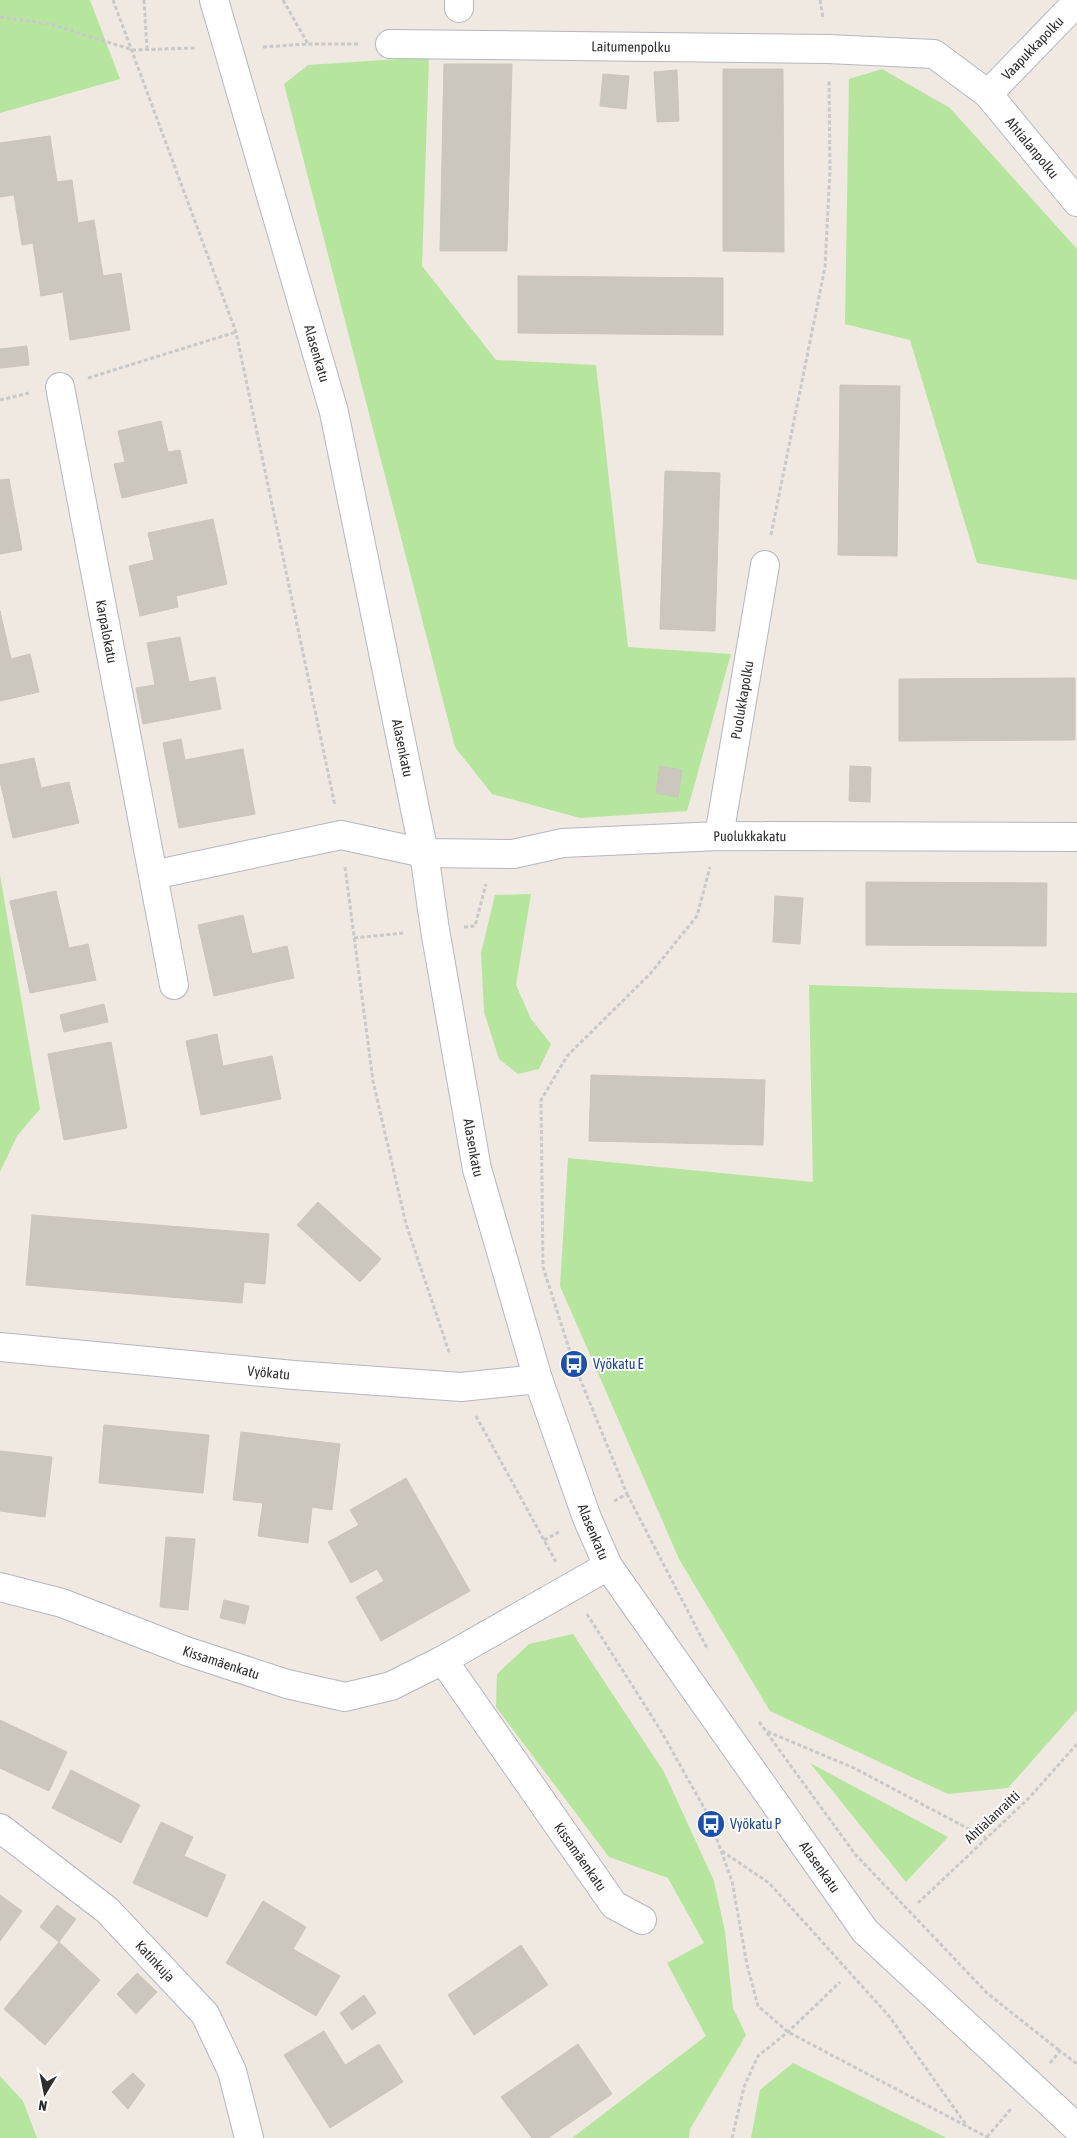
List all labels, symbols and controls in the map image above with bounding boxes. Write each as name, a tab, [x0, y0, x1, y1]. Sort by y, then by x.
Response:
street label: Vaapukkapolku	[998, 13, 1067, 83]
street label: Laitumenpolku	[591, 38, 671, 55]
street label: Ahtialanpolku	[1002, 114, 1062, 182]
street label: Alasenkatu	[301, 323, 333, 384]
street label: Karpalokatu	[93, 599, 120, 665]
street label: Puolukkapolku	[728, 659, 757, 740]
street label: Alasenkatu	[389, 718, 416, 778]
street label: Puolukkakatu	[713, 828, 786, 844]
street label: Alasenkatu	[460, 1117, 487, 1179]
bus stop icon: Vyökatu E	[559, 1349, 589, 1379]
place label: Vyökatu E	[593, 1356, 643, 1372]
street label: Vyökatu	[247, 1363, 291, 1383]
street label: Alasenkatu	[575, 1502, 612, 1562]
street label: Kissamäenkatu	[181, 1642, 262, 1682]
street label: Ahtialanraitti	[961, 1788, 1023, 1846]
bus stop icon: Vyökatu P	[696, 1809, 726, 1839]
place label: Vyökatu P	[730, 1816, 781, 1832]
street label: Kissamäenkatu	[551, 1820, 610, 1894]
street label: Alasenkatu	[796, 1838, 843, 1895]
street label: Katinkuja	[132, 1937, 178, 1985]
north arrow	[20, 2068, 70, 2118]
text: N	[37, 2097, 48, 2114]

